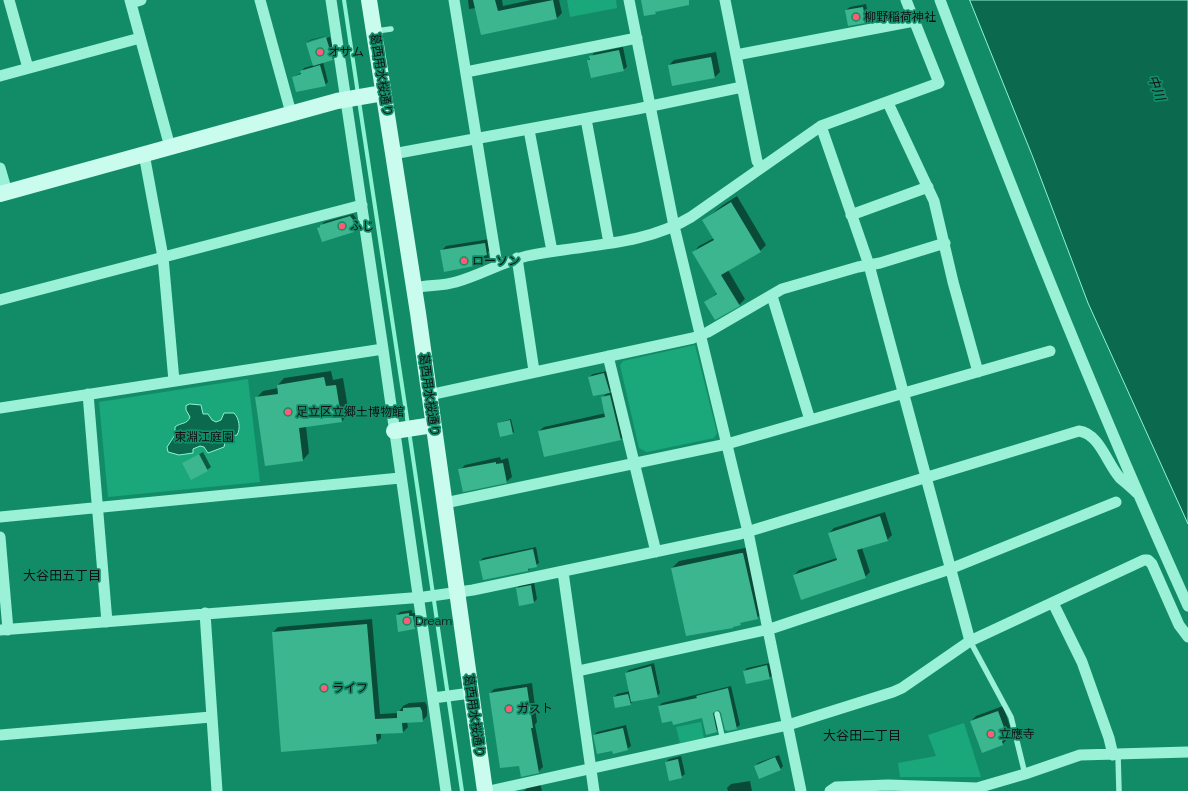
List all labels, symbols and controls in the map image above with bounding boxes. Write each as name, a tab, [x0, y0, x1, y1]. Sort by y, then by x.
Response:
place label: 柳野稲荷神社	[864, 10, 936, 24]
marker: 柳野稲荷神社	[851, 12, 861, 22]
street label: 葛西用水桜通り	[367, 32, 395, 118]
place label: オサム	[328, 45, 364, 59]
marker: オサム	[315, 47, 325, 57]
water label: 中川	[1144, 73, 1168, 103]
place label: ふじ	[350, 219, 374, 233]
marker: ふじ	[337, 221, 347, 231]
place label: ローソン	[472, 254, 520, 268]
marker: ローソン	[459, 256, 469, 266]
street label: 葛西用水桜通り	[416, 352, 442, 438]
place label: 足立区立郷土博物館	[296, 405, 404, 419]
marker: 足立区立郷土博物館	[283, 407, 293, 417]
park label: 東淵江庭園	[174, 430, 234, 444]
district label: 大谷田五丁目	[23, 568, 101, 584]
place label: Dream	[415, 614, 452, 628]
marker: Dream	[402, 616, 412, 626]
street label: 葛西用水桜通り	[461, 673, 487, 759]
place label: ライフ	[332, 681, 368, 695]
marker: ライフ	[319, 683, 329, 693]
place label: ガスト	[517, 702, 553, 716]
marker: ガスト	[504, 704, 514, 714]
place label: 立應寺	[999, 727, 1035, 741]
district label: 大谷田二丁目	[823, 728, 901, 744]
marker: 立應寺	[986, 729, 996, 739]

